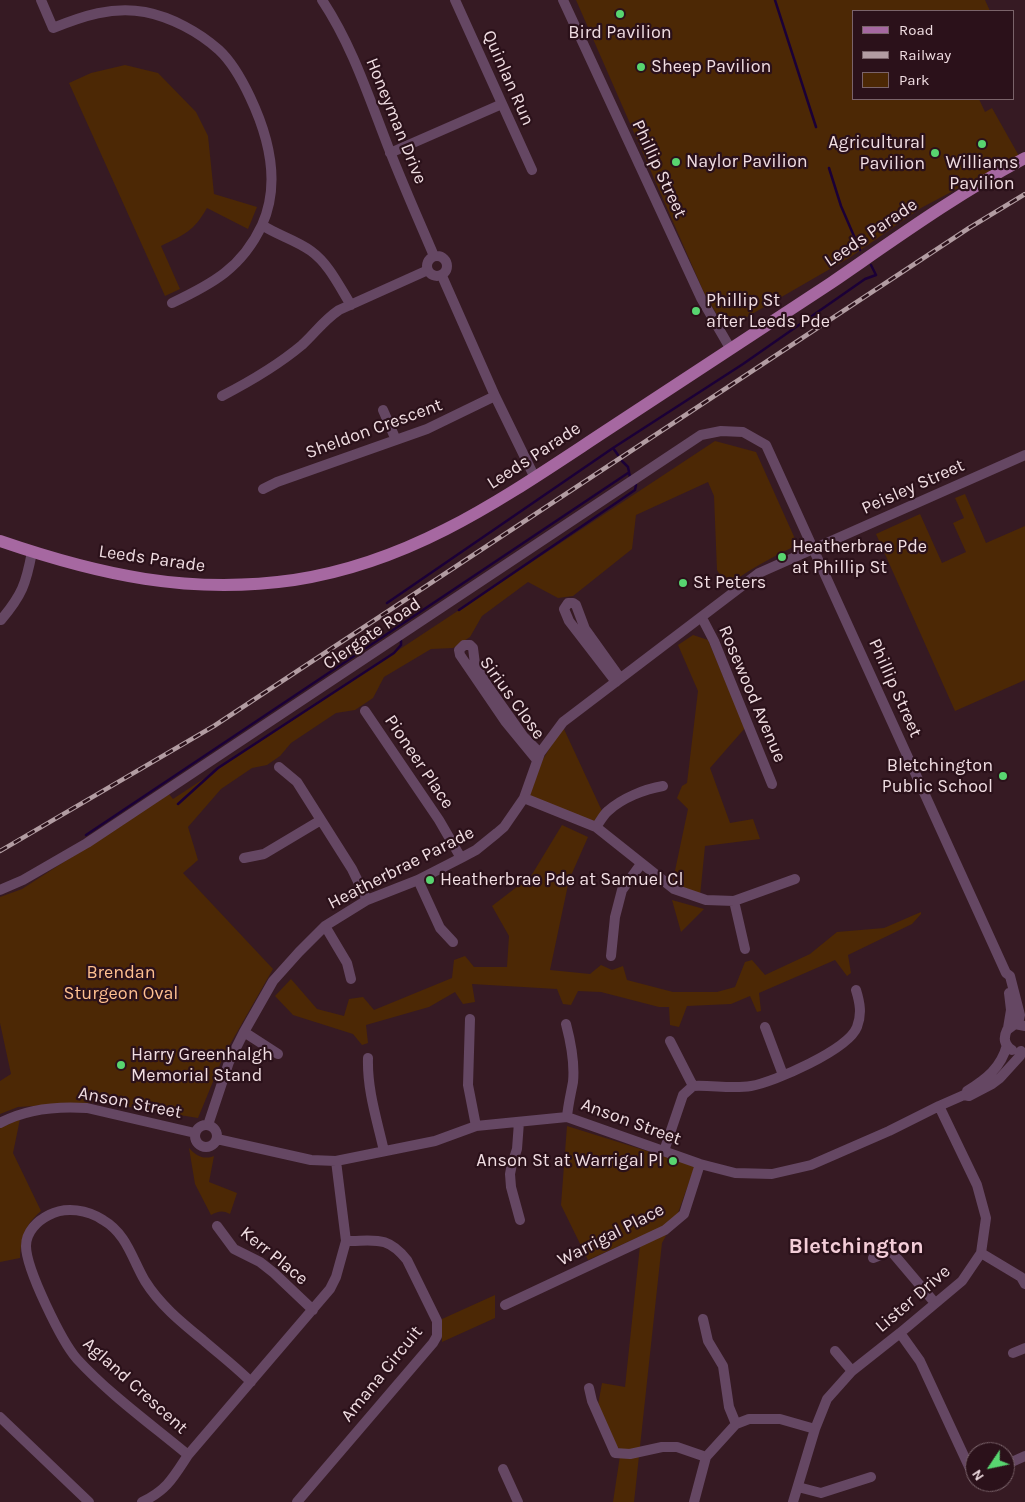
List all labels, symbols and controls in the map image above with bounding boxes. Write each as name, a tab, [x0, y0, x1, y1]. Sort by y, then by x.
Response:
marker: Bird Pavilion	[614, 8, 626, 20]
legend	[852, 10, 1015, 100]
text: Road	[899, 21, 934, 39]
place label: Bird Pavilion	[568, 22, 672, 44]
street label: Quinlan Run	[477, 27, 539, 129]
text: Railway	[899, 46, 951, 64]
street label: Honeyman Drive	[361, 55, 431, 187]
place label: Sheep Pavilion	[651, 56, 771, 78]
marker: Sheep Pavilion	[635, 61, 647, 73]
text: Park	[899, 71, 929, 89]
street label: Phillip Street	[627, 116, 691, 222]
place label: Agricultural Pavilion	[828, 132, 925, 174]
marker: Williams Pavilion	[976, 138, 988, 150]
marker: Agricultural Pavilion	[929, 147, 941, 159]
place label: Naylor Pavilion	[686, 151, 808, 173]
place label: Williams Pavilion	[945, 152, 1019, 194]
marker: Naylor Pavilion	[670, 156, 682, 168]
street label: Leeds Parade	[820, 194, 922, 272]
place label: Phillip St after Leeds Pde	[706, 290, 830, 332]
marker: Phillip St after Leeds Pde	[690, 305, 702, 317]
street label: Sheldon Crescent	[303, 394, 445, 464]
street label: Leeds Parade	[483, 418, 585, 494]
street label: Peisley Street	[858, 455, 968, 519]
place label: Heatherbrae Pde at Phillip St	[792, 536, 927, 578]
street label: Leeds Parade	[97, 541, 207, 577]
marker: Heatherbrae Pde at Phillip St	[776, 551, 788, 563]
place label: St Peters	[693, 572, 766, 594]
marker: St Peters	[677, 577, 689, 589]
street label: Clergate Road	[319, 593, 425, 675]
street label: Rosewood Avenue	[713, 622, 791, 766]
street label: Phillip Street	[864, 635, 926, 741]
street label: Sirius Close	[475, 652, 549, 744]
street label: Pioneer Place	[380, 711, 458, 813]
place label: Bletchington Public School	[882, 755, 993, 798]
marker: Bletchington Public School	[997, 770, 1009, 782]
street label: Heatherbrae Parade	[324, 822, 478, 914]
place label: Heatherbrae Pde at Samuel Cl	[440, 869, 683, 891]
marker: Heatherbrae Pde at Samuel Cl	[424, 874, 436, 886]
park label: Brendan Sturgeon Oval	[64, 962, 178, 1004]
place label: Harry Greenhalgh Memorial Stand	[131, 1044, 273, 1086]
marker: Harry Greenhalgh Memorial Stand	[115, 1059, 127, 1071]
street label: Anson Street	[76, 1082, 184, 1124]
street label: Anson Street	[578, 1094, 684, 1150]
place label: Anson St at Warrigal Pl	[476, 1150, 663, 1172]
marker: Anson St at Warrigal Pl	[667, 1155, 679, 1167]
street label: Warrigal Place	[554, 1199, 668, 1271]
street label: Kerr Place	[236, 1222, 312, 1290]
district label: Bletchington	[788, 1234, 924, 1260]
street label: Lister Drive	[871, 1261, 955, 1337]
street label: Amana Circuit	[337, 1322, 427, 1426]
street label: Agland Crescent	[78, 1333, 192, 1439]
north arrow	[965, 1442, 1015, 1492]
text: N	[968, 1466, 988, 1484]

